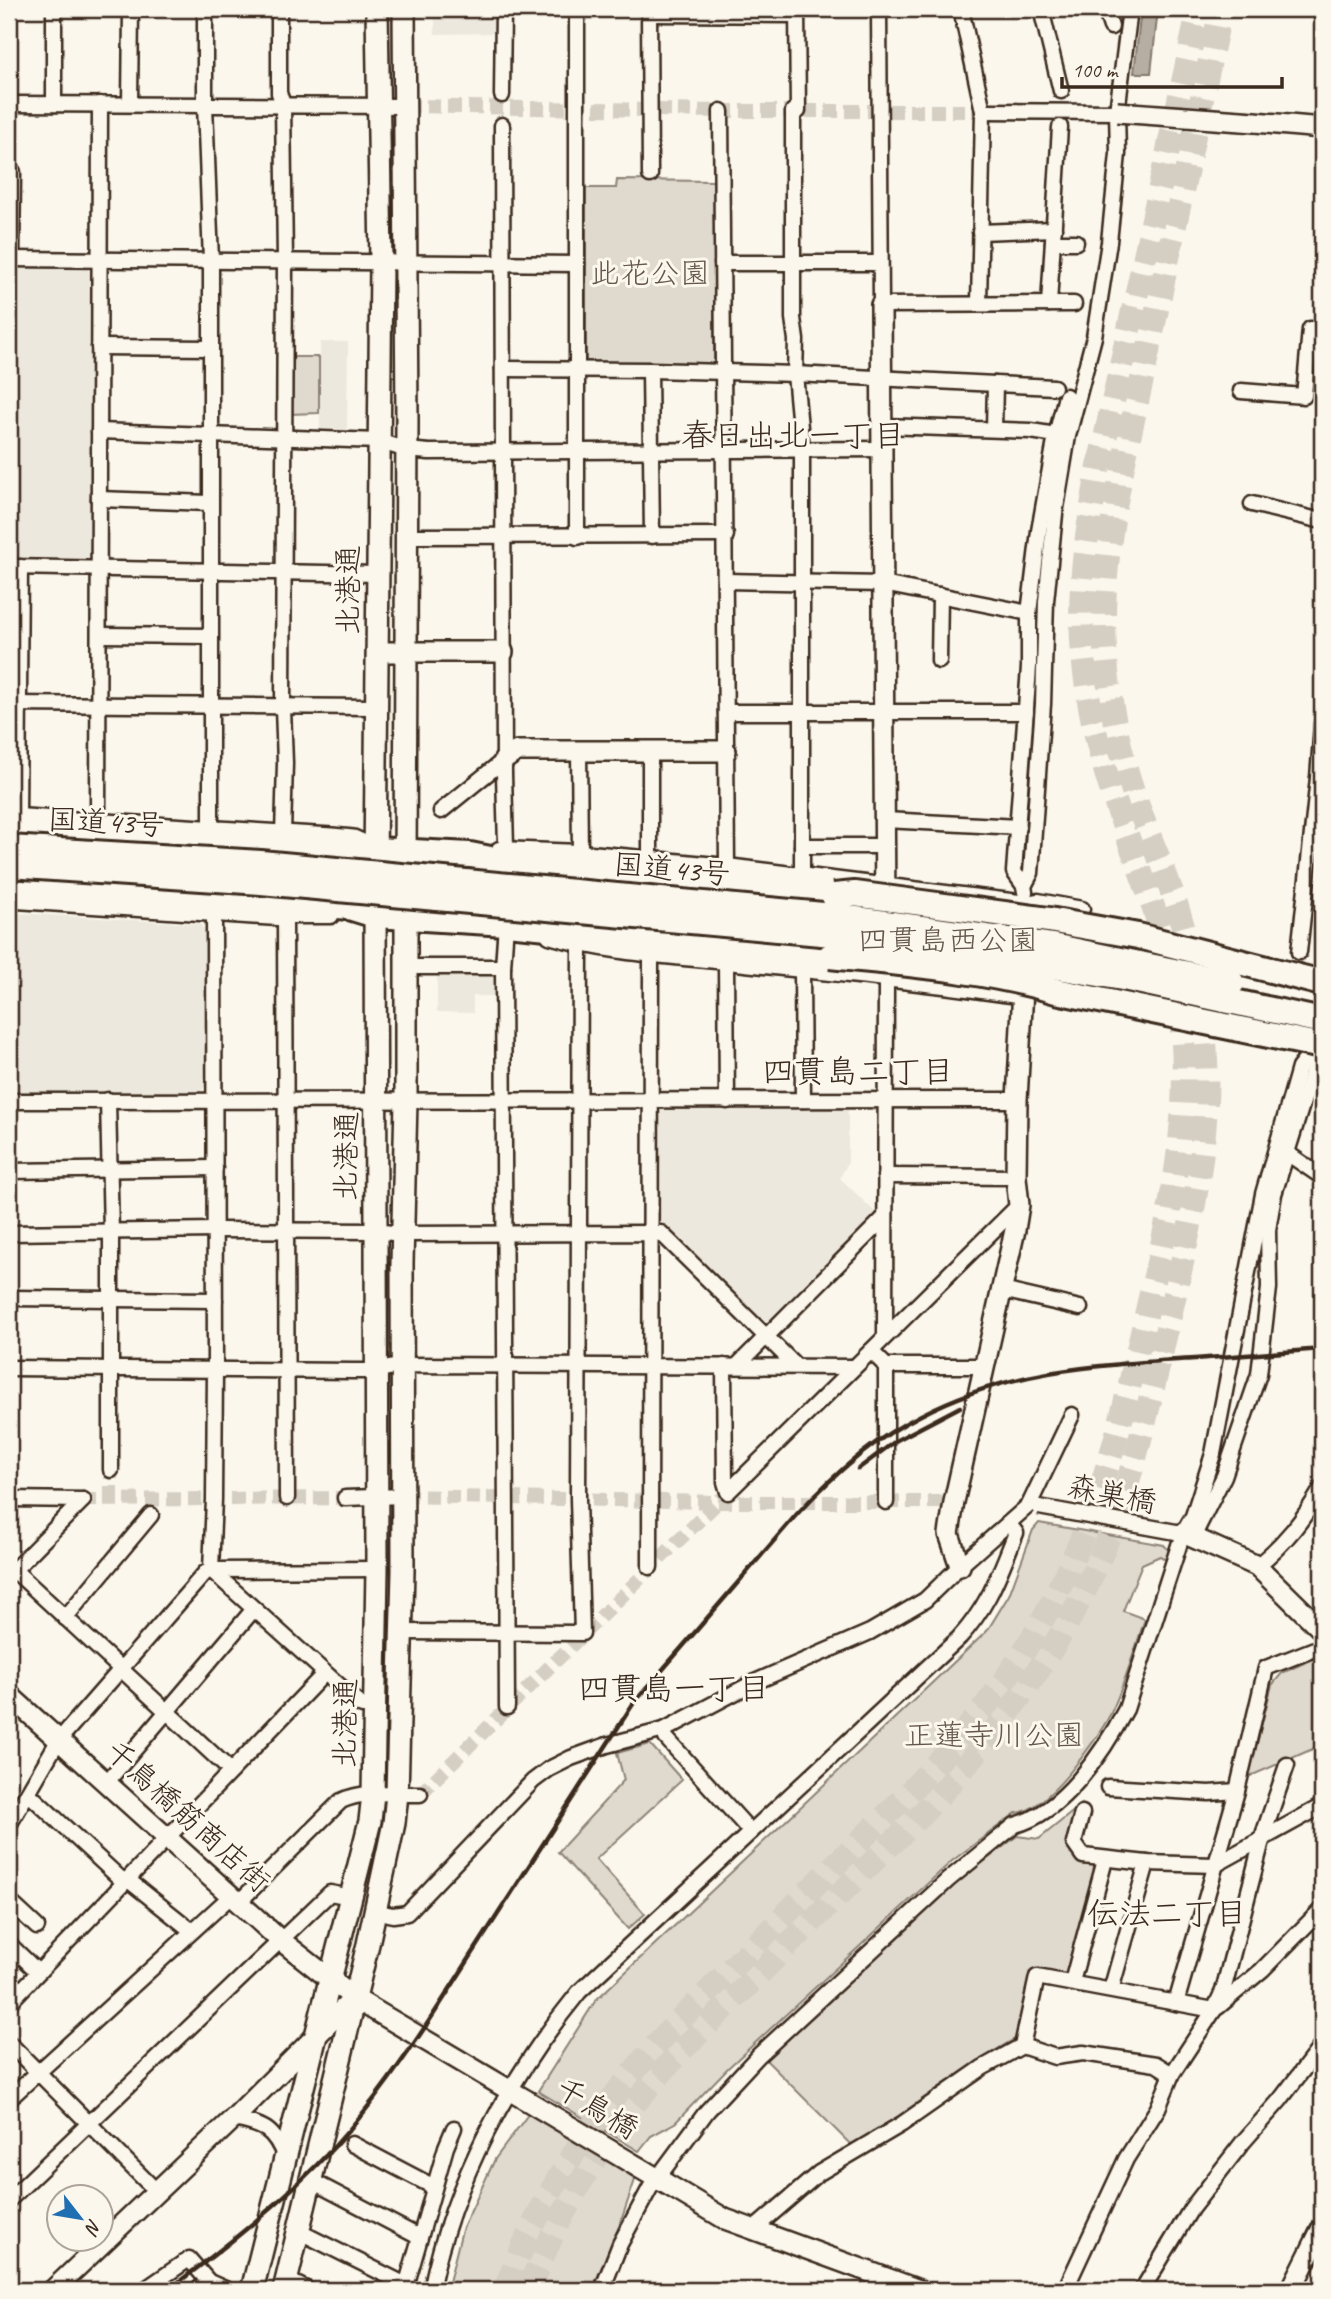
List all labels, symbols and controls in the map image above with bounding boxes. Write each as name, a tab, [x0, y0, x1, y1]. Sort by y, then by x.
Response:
scale bar	[1062, 46, 1282, 90]
text: 100 m	[1072, 57, 1119, 83]
park label: 此花公園	[590, 254, 710, 292]
district label: 春日出北一丁目	[681, 415, 905, 456]
street label: 北港通	[329, 545, 367, 635]
street label: 国道43号	[47, 800, 165, 844]
street label: 国道43号	[612, 845, 732, 893]
park label: 四貫島西公園	[858, 921, 1038, 959]
district label: 四貫島二丁目	[762, 1051, 954, 1092]
street label: 北港通	[326, 1111, 366, 1201]
street label: 森巣橋	[1064, 1467, 1160, 1521]
district label: 四貫島一丁目	[578, 1668, 770, 1709]
street label: 北港通	[325, 1678, 365, 1768]
park label: 正蓮寺川公園	[904, 1716, 1084, 1754]
street label: 千鳥橋筋商店街	[97, 1732, 279, 1900]
district label: 伝法二丁目	[1087, 1893, 1247, 1934]
street label: 千鳥橋	[549, 2069, 645, 2147]
north arrow	[46, 2184, 116, 2254]
text: N	[79, 2215, 107, 2240]

